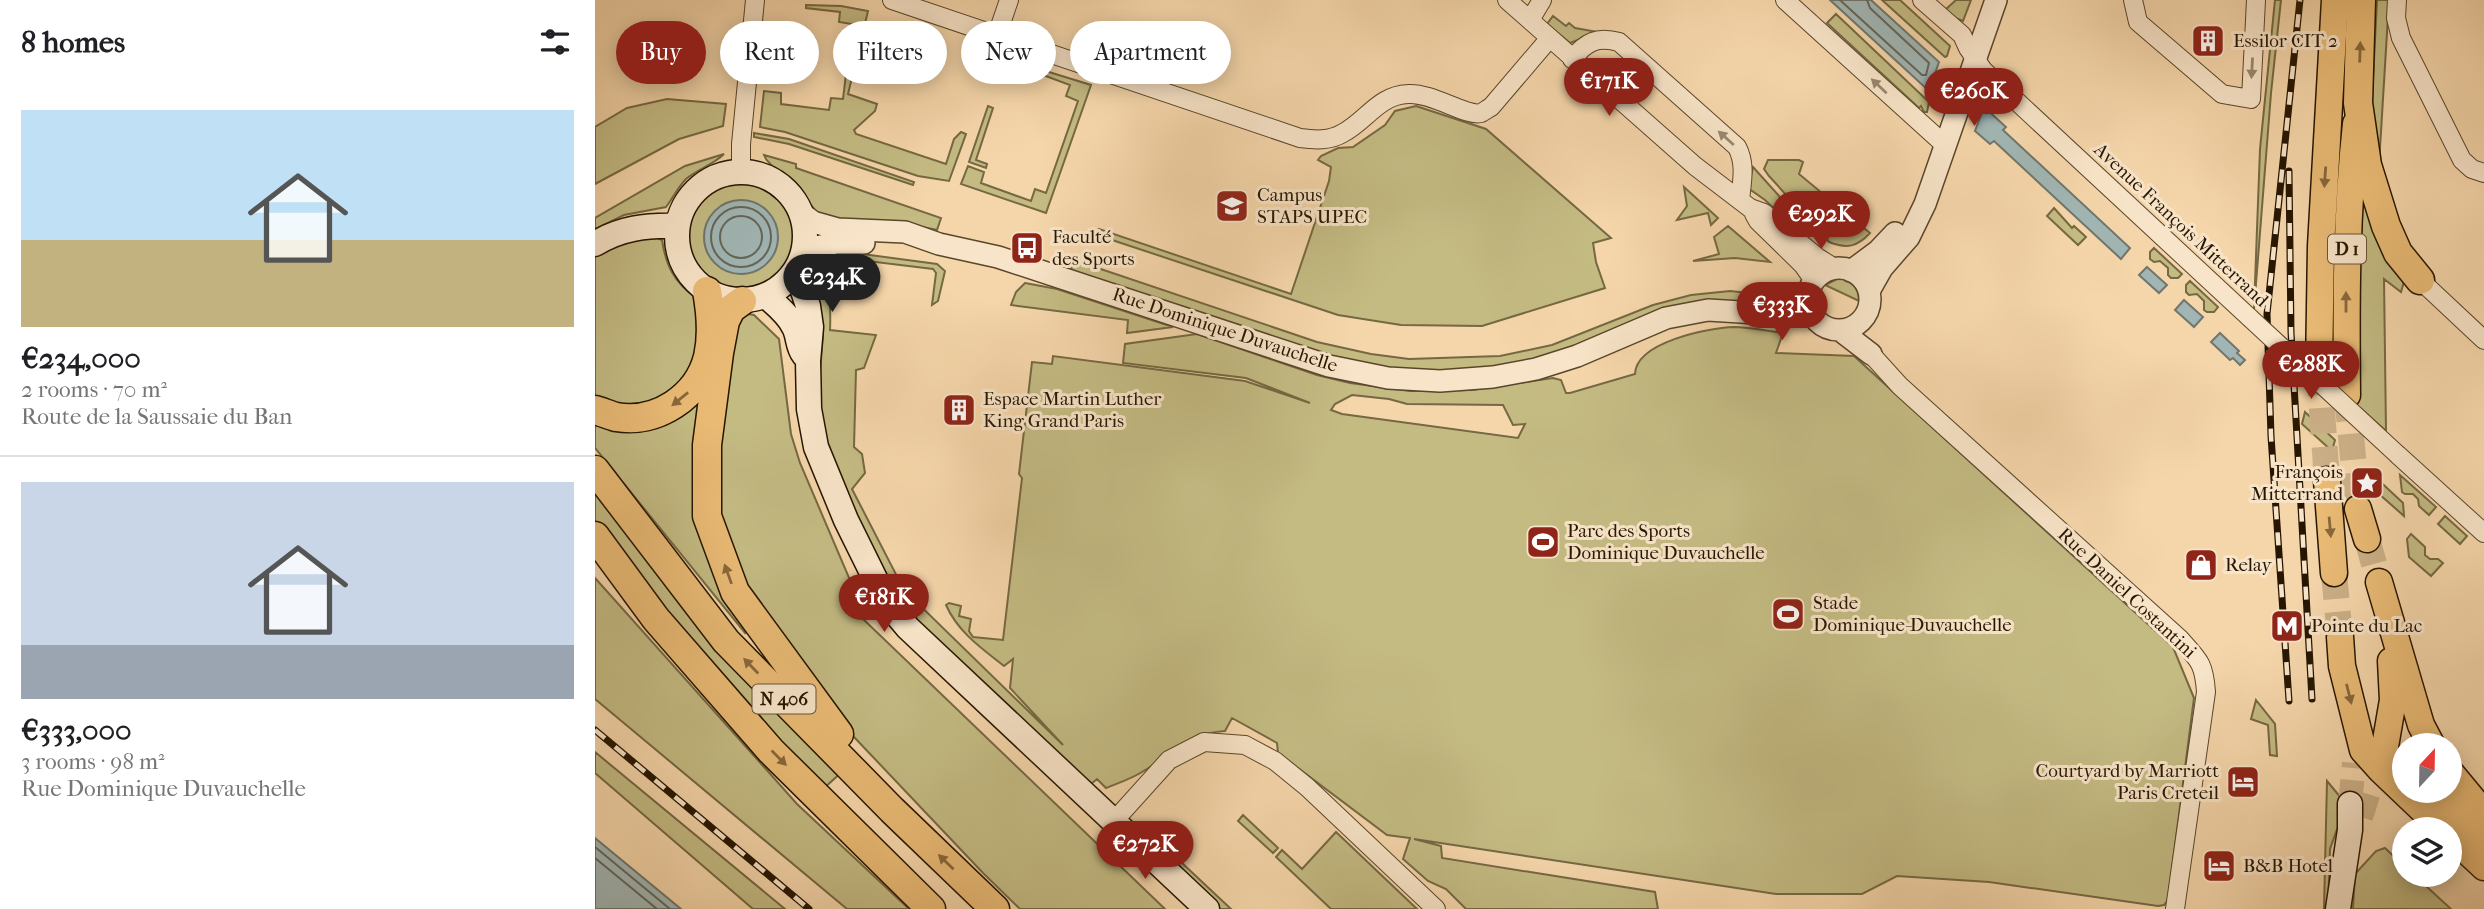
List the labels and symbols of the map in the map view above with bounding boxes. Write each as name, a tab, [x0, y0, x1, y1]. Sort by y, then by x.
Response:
building icon: Essilor CIT 2	[2189, 22, 2227, 60]
place label: Essilor CIT 2	[2233, 30, 2338, 52]
one-way arrow	[2354, 40, 2366, 62]
one-way arrow	[2247, 57, 2258, 79]
pin: €171K	[1560, 58, 1658, 118]
pin: €260K	[1925, 68, 2023, 128]
one-way arrow	[1870, 78, 1888, 94]
one-way arrow	[1717, 130, 1735, 146]
street label: Avenue François Mitterrand	[2089, 138, 2273, 312]
one-way arrow	[2320, 166, 2331, 188]
place label: Campus STAPS UPEC	[1257, 184, 1367, 228]
school or university icon: Campus STAPS UPEC	[1213, 187, 1251, 225]
pin: €292K	[1772, 191, 1870, 251]
place label: Faculté des Sports	[1052, 226, 1134, 270]
bus stop icon: Faculté des Sports	[1008, 229, 1046, 267]
road number: D 1	[2328, 234, 2366, 264]
pin: €234K	[783, 254, 881, 314]
pin: €333K	[1733, 282, 1831, 342]
street label: Rue Dominique Duvauchelle	[1110, 283, 1340, 377]
one-way arrow	[2340, 291, 2352, 313]
pin: €288K	[2262, 342, 2360, 401]
place label: Espace Martin Luther King Grand Paris	[983, 388, 1162, 432]
one-way arrow	[672, 391, 690, 406]
building icon: Espace Martin Luther King Grand Paris	[940, 391, 978, 429]
place label: François Mitterrand	[2251, 461, 2344, 505]
place icon: François Mitterrand	[2348, 464, 2386, 502]
one-way arrow	[2325, 516, 2336, 538]
place label: Parc des Sports Dominique Duvauchelle	[1567, 520, 1765, 564]
sports icon: Parc des Sports Dominique Duvauchelle	[1524, 523, 1562, 561]
street label: Rue Daniel Costantini	[2053, 523, 2201, 663]
shop icon: Relay	[2182, 546, 2220, 584]
place label: Relay	[2225, 554, 2273, 576]
one-way arrow	[723, 563, 734, 584]
pin: €181K	[835, 574, 933, 634]
place label: Stade Dominique-Duvauchelle	[1813, 592, 2012, 636]
sports icon: Stade Dominique-Duvauchelle	[1769, 595, 1807, 633]
metro station icon: Pointe du Lac	[2268, 607, 2306, 645]
place label: Pointe du Lac	[2311, 615, 2422, 637]
one-way arrow	[743, 657, 760, 674]
one-way arrow	[2344, 683, 2355, 705]
road number: N 406	[753, 684, 815, 714]
north arrow	[2392, 733, 2462, 803]
one-way arrow	[770, 750, 787, 767]
place label: Courtyard by Marriott Paris Creteil	[2036, 760, 2219, 804]
hotel icon: Courtyard by Marriott Paris Creteil	[2224, 763, 2262, 801]
pin: €272K	[1096, 822, 1194, 881]
hotel icon: B&B Hotel	[2200, 847, 2238, 885]
one-way arrow	[938, 854, 955, 870]
place label: B&B Hotel	[2243, 855, 2333, 877]

